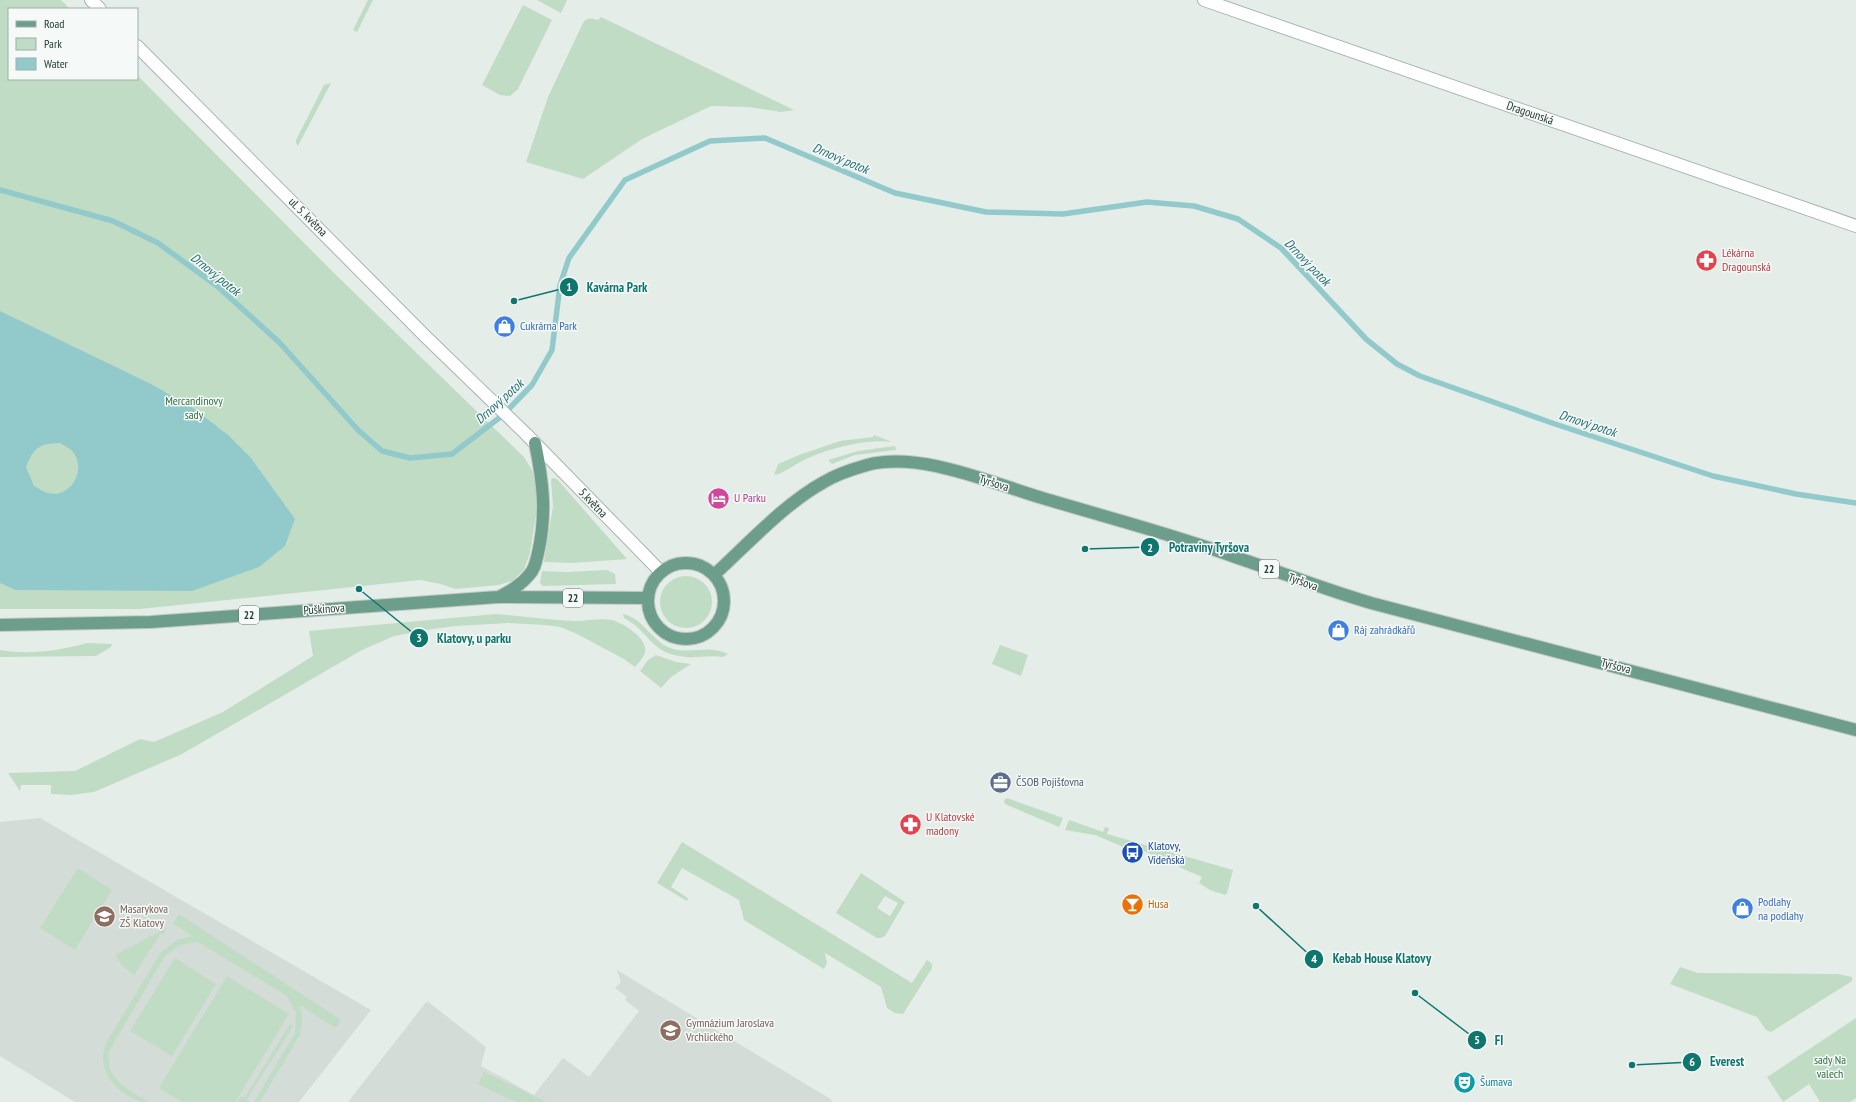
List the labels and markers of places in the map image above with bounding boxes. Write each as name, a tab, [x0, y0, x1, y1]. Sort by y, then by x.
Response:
place label: Lékárna Dragounská	[1722, 245, 1771, 274]
pharmacy icon: Lékárna Dragounská	[1693, 247, 1719, 273]
callout: Kavárna Park	[559, 275, 656, 300]
shop icon: Cukrárna Park	[491, 313, 517, 339]
place label: Cukrárna Park	[520, 318, 577, 333]
hotel icon: U Parku	[706, 485, 732, 511]
place label: U Parku	[734, 490, 766, 505]
callout: Potraviny Tyršova	[1140, 535, 1257, 560]
shop icon: Ráj zahrádkářů	[1325, 617, 1351, 643]
place label: Ráj zahrádkářů	[1354, 622, 1415, 637]
callout: Klatovy, u parku	[409, 626, 520, 651]
office icon: ČSOB Pojišťovna	[987, 769, 1013, 795]
place label: ČSOB Pojišťovna	[1016, 774, 1084, 789]
place label: U Klatovské madony	[926, 809, 975, 838]
pharmacy icon: U Klatovské madony	[897, 811, 923, 837]
place label: Klatovy, Vídeňská	[1147, 838, 1185, 867]
bus stop icon: Klatovy, Vídeňská	[1120, 840, 1146, 866]
bar icon: Husa	[1120, 891, 1146, 917]
place label: Podlahy na podlahy	[1758, 894, 1804, 923]
place label: Husa	[1148, 896, 1169, 911]
shop icon: Podlahy na podlahy	[1729, 896, 1755, 922]
place label: Masarykova ZŠ Klatovy	[120, 901, 168, 930]
school or university icon: Masarykova ZŠ Klatovy	[92, 903, 118, 929]
callout: Kebab House Klatovy	[1304, 946, 1439, 971]
place label: Gymnázium Jaroslava Vrchlického	[685, 1015, 774, 1044]
school or university icon: Gymnázium Jaroslava Vrchlického	[657, 1017, 683, 1043]
callout: FI	[1467, 1028, 1511, 1053]
callout: Everest	[1682, 1049, 1752, 1074]
theatre icon: Šumava	[1451, 1069, 1477, 1095]
place label: Šumava	[1480, 1074, 1513, 1089]

